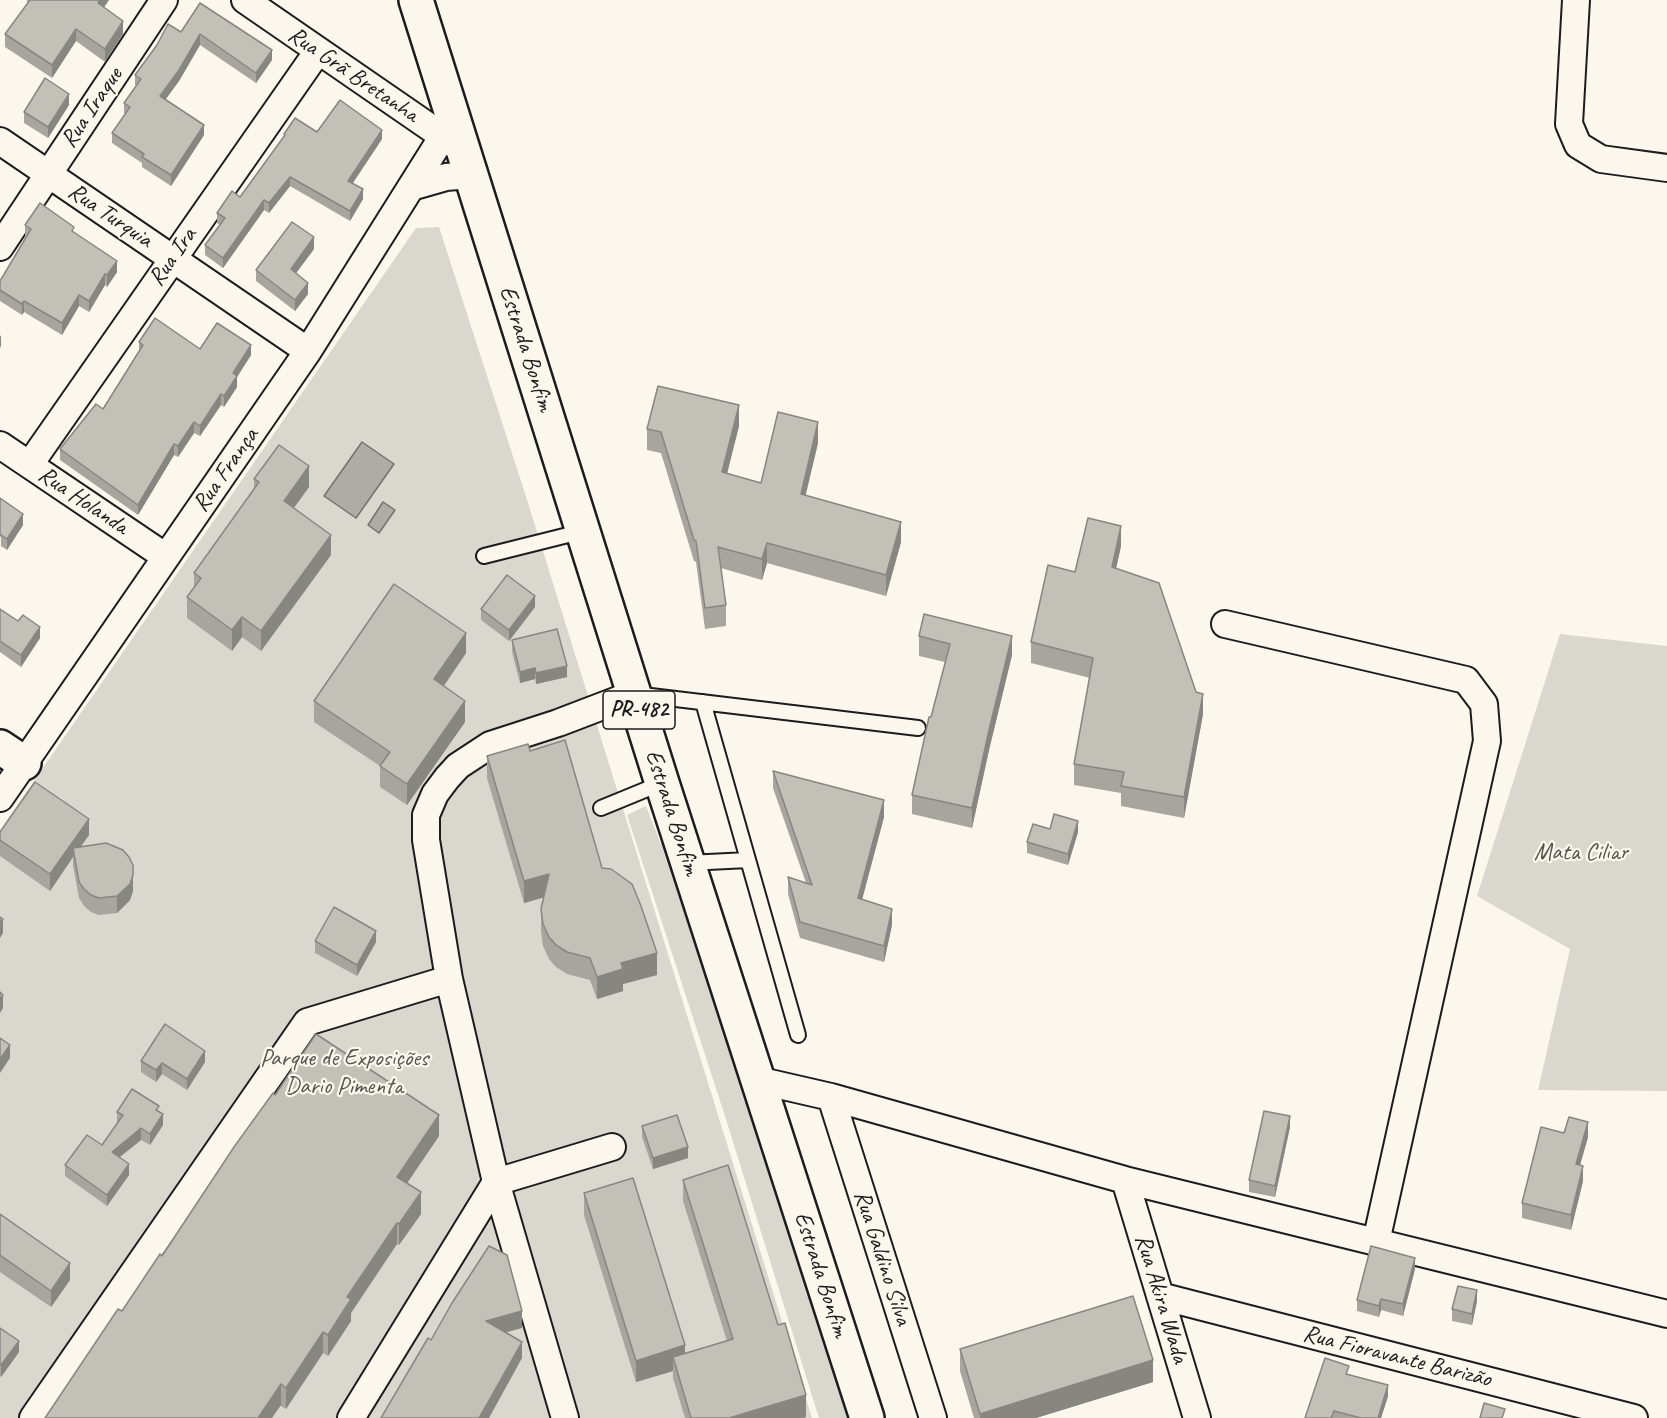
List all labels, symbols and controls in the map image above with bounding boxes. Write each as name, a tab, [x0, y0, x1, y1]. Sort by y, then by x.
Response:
street label: Rua Grã Bretanha	[282, 21, 424, 129]
street label: Rua Iraque	[55, 62, 129, 154]
street label: Rua Turquia	[62, 177, 158, 255]
street label: Rua Ira	[143, 222, 203, 292]
street label: Estrada Bonfim	[492, 283, 560, 415]
street label: Rua França	[187, 422, 265, 518]
street label: Rua Holanda	[33, 460, 133, 542]
road number: PR-482	[603, 691, 675, 729]
street label: Estrada Bonfim	[638, 747, 706, 879]
park label: Mata Ciliar	[1534, 839, 1628, 867]
park label: Parque de Exposições Dario Pimenta	[260, 1045, 428, 1101]
street label: Rua Galdino Silva	[847, 1187, 917, 1329]
street label: Estrada Bonfim	[787, 1209, 855, 1341]
street label: Rua Akira Wada	[1128, 1231, 1194, 1367]
street label: Rua Fioravante Barizão	[1300, 1320, 1494, 1394]

